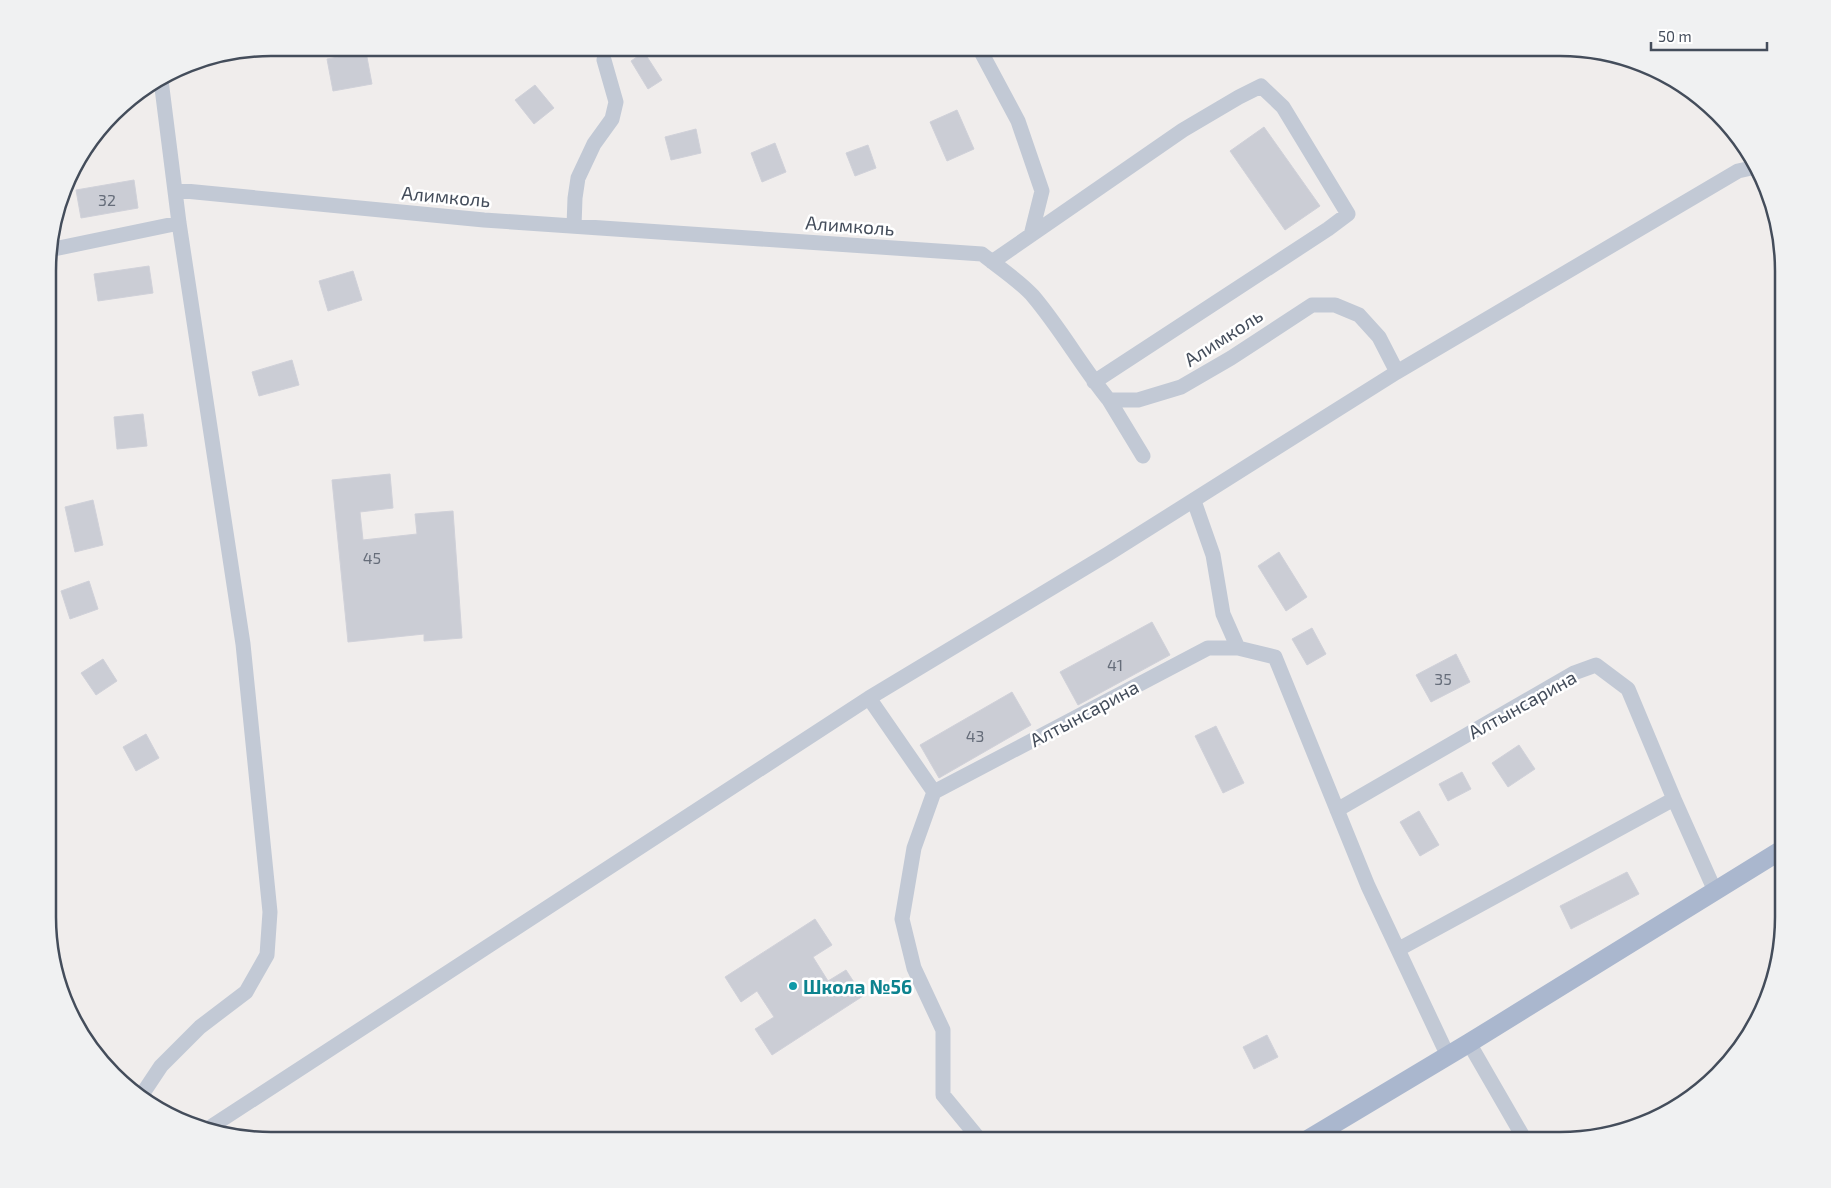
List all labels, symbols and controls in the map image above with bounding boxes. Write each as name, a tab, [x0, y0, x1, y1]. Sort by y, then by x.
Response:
scale bar	[1651, 20, 1767, 52]
text: 50 m	[1658, 27, 1692, 45]
street label: Алимколь	[401, 181, 491, 211]
house number: 32	[98, 190, 116, 209]
street label: Алимколь	[805, 210, 895, 240]
street label: Алимколь	[1179, 303, 1267, 371]
house number: 45	[363, 548, 381, 567]
house number: 41	[1107, 655, 1123, 674]
street label: Алтынсарина	[1464, 665, 1580, 743]
house number: 35	[1434, 669, 1452, 688]
street label: Алтынсарина	[1026, 675, 1142, 751]
house number: 43	[966, 726, 984, 745]
place label: Школа №56	[803, 975, 912, 998]
marker: Школа №56	[787, 980, 799, 992]

